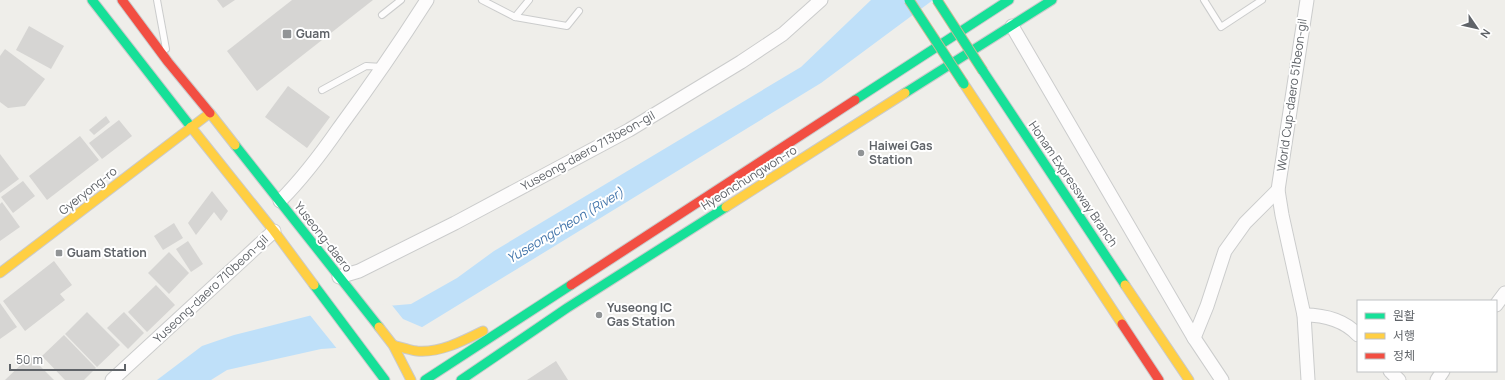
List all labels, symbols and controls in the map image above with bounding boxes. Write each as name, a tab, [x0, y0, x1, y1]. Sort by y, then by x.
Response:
north arrow	[1457, 8, 1497, 48]
street label: World Cup-daero 51beon-gil	[1272, 17, 1311, 173]
place label: Guam	[296, 25, 330, 42]
text: N	[1477, 26, 1494, 41]
marker: Guam	[281, 28, 293, 40]
street label: Yuseong-daero 713beon-gil	[518, 107, 658, 195]
street label: Honam Expressway Branch	[1025, 117, 1122, 250]
place label: Haiwei Gas Station	[869, 137, 933, 168]
street label: Hyeonchungwon-ro	[698, 141, 800, 214]
marker: Haiwei Gas Station	[856, 148, 866, 158]
street label: Gyeryong-ro	[55, 162, 120, 219]
water label: Yuseongcheon (River)	[503, 183, 627, 267]
street label: Yuseong-daero	[290, 198, 356, 275]
street label: Yuseong-daero 710beon-gil	[149, 231, 272, 347]
place label: Guam Station	[67, 244, 147, 261]
marker: Guam Station	[54, 248, 64, 258]
place label: Yuseong IC Gas Station	[607, 299, 675, 330]
legend	[1357, 300, 1497, 372]
text: 원활	[1393, 307, 1415, 324]
marker: Yuseong IC Gas Station	[594, 310, 604, 320]
text: 서행	[1393, 327, 1415, 344]
scale bar	[10, 346, 125, 372]
text: 정체	[1393, 347, 1415, 364]
text: 50 m	[16, 351, 43, 368]

